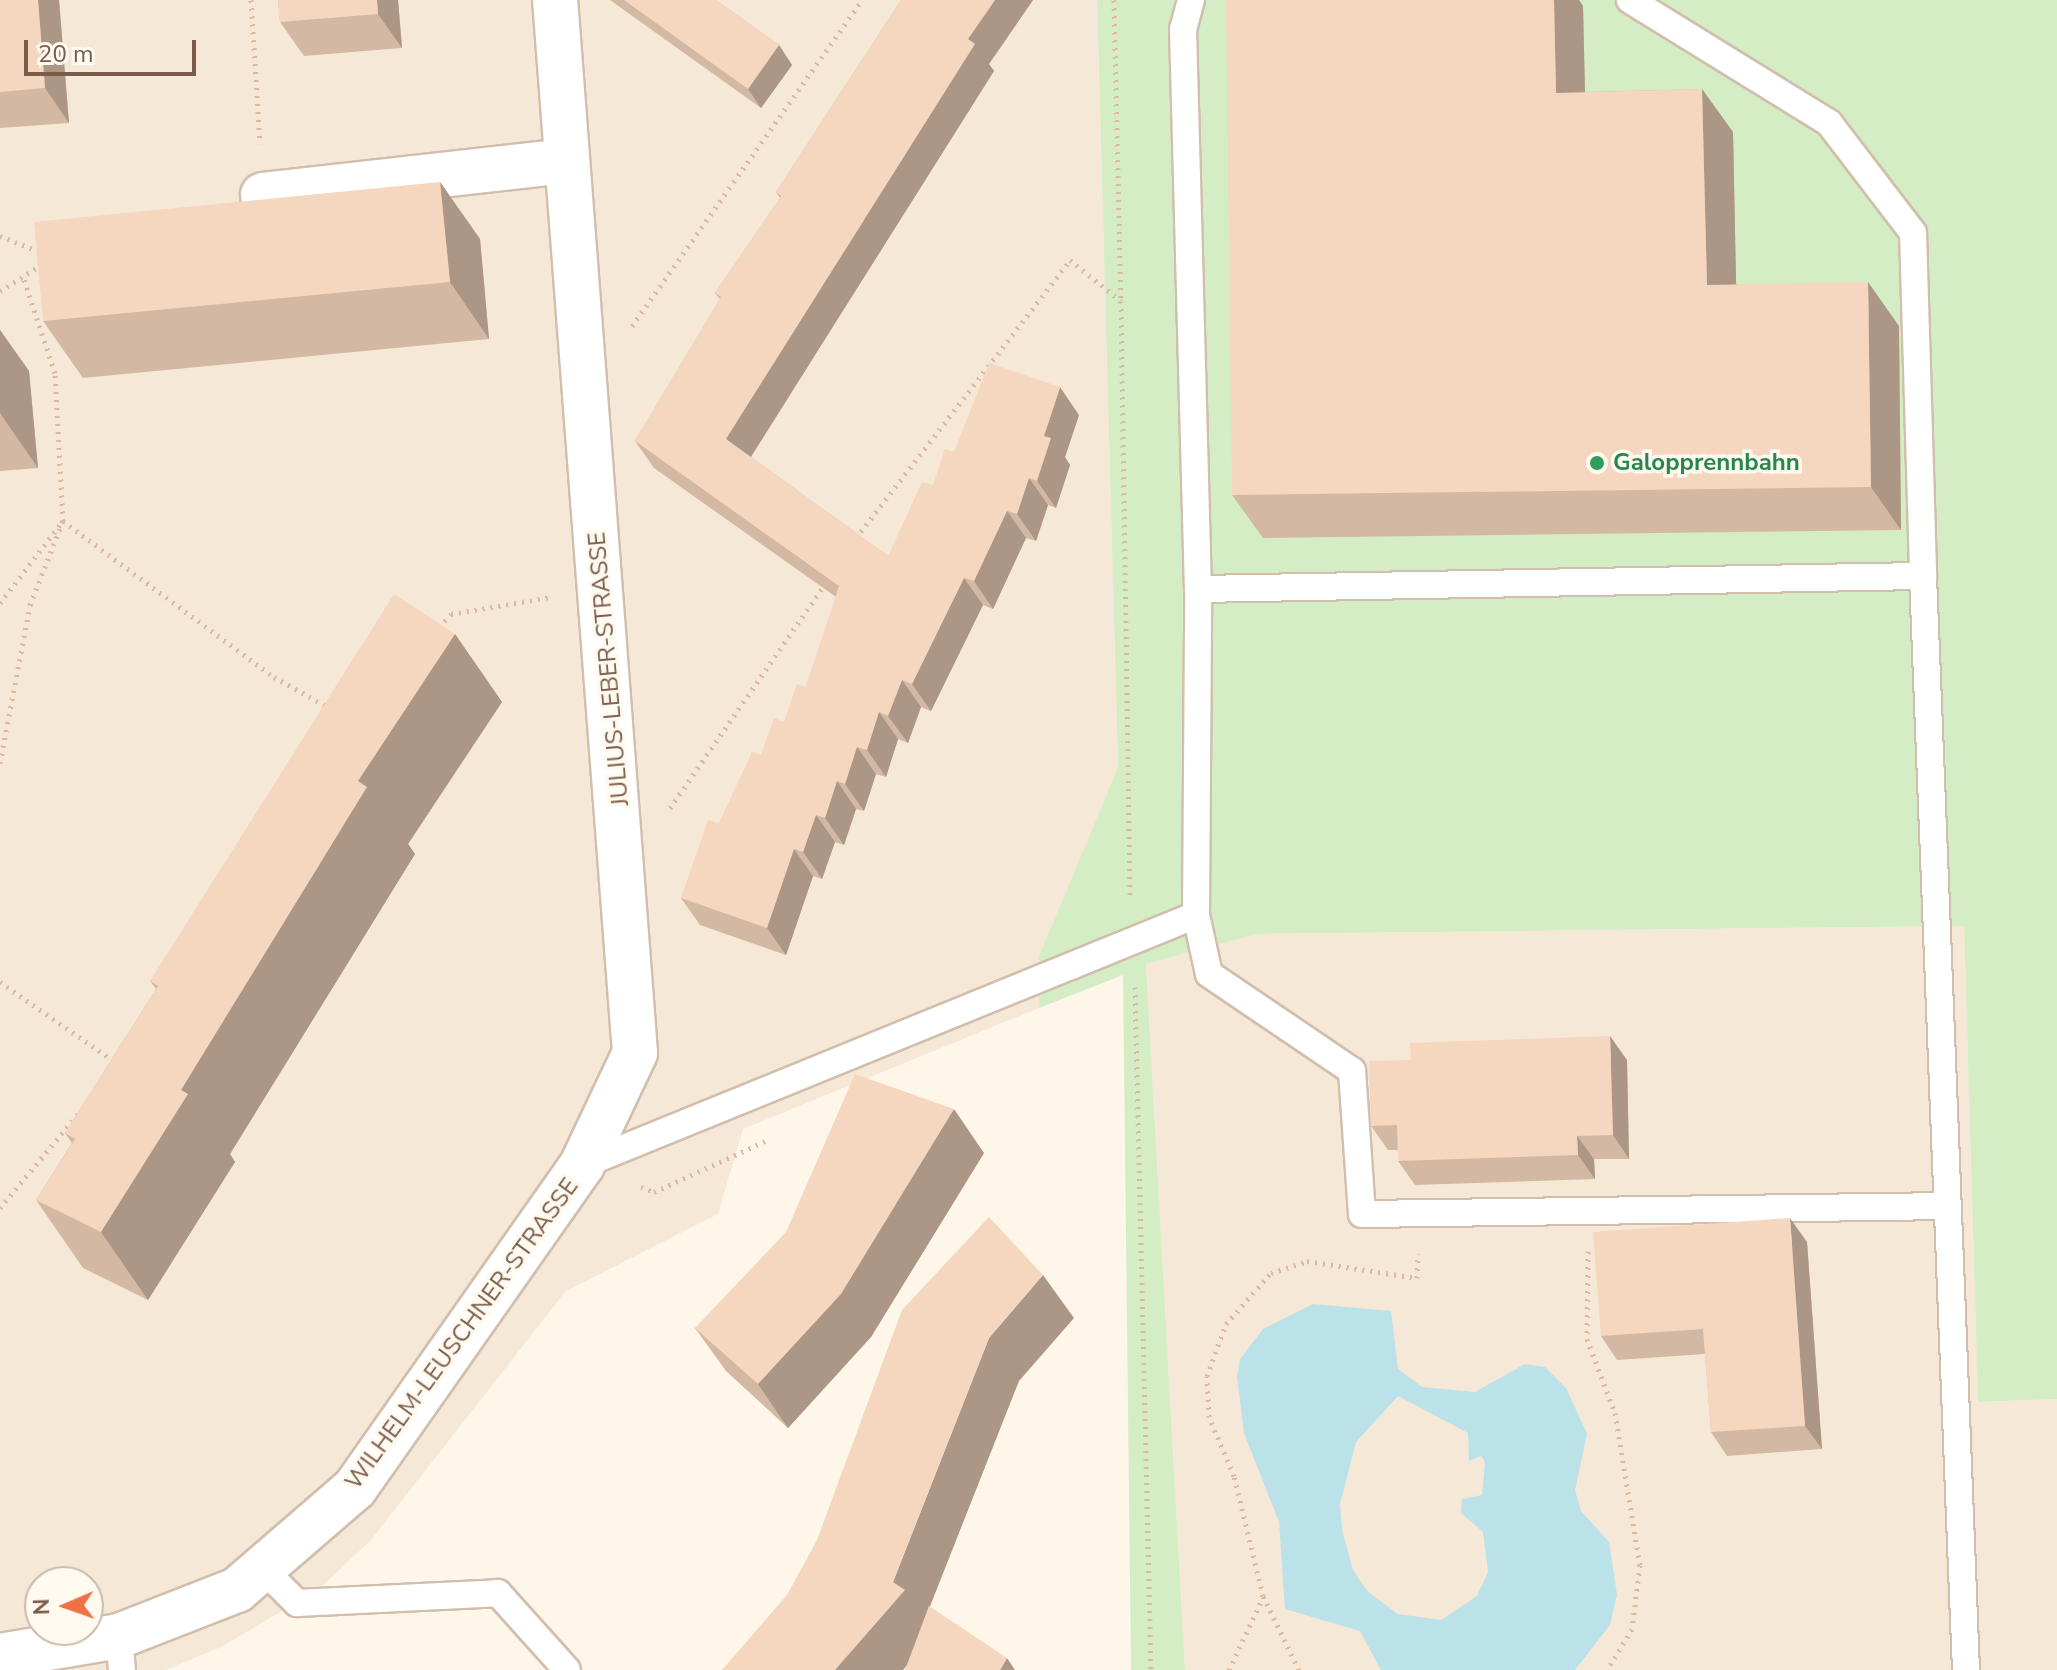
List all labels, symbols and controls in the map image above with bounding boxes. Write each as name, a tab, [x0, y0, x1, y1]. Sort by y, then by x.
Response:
scale bar	[28, 24, 200, 74]
text: 20 m	[38, 38, 94, 70]
place label: Galopprennbahn	[1613, 449, 1800, 477]
marker: Galopprennbahn	[1588, 454, 1606, 472]
street label: JULIUS-LEBER-STRASSE	[583, 531, 635, 807]
street label: WILHELM-LEUSCHNER-STRASSE	[339, 1173, 585, 1495]
north arrow	[24, 1566, 104, 1646]
text: N	[27, 1598, 57, 1616]

